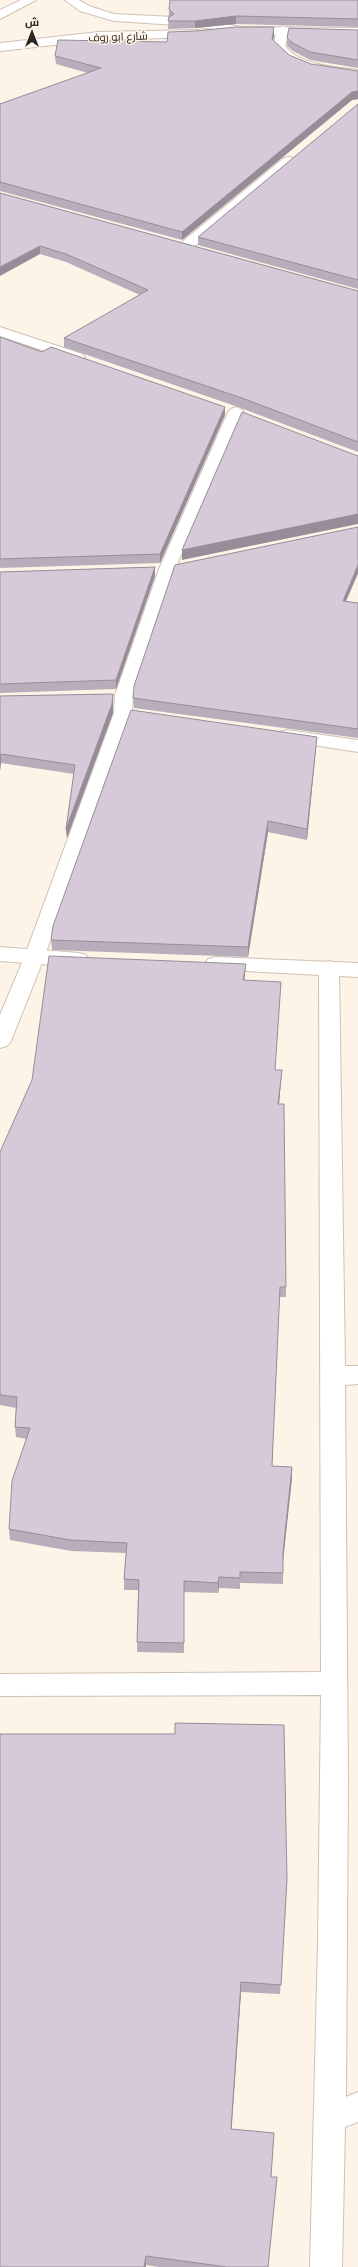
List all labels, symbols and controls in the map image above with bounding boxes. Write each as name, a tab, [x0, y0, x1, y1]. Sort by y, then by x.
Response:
north arrow	[12, 12, 52, 52]
text: ش	[25, 15, 39, 29]
street label: شارع ابو روف	[88, 28, 148, 46]

